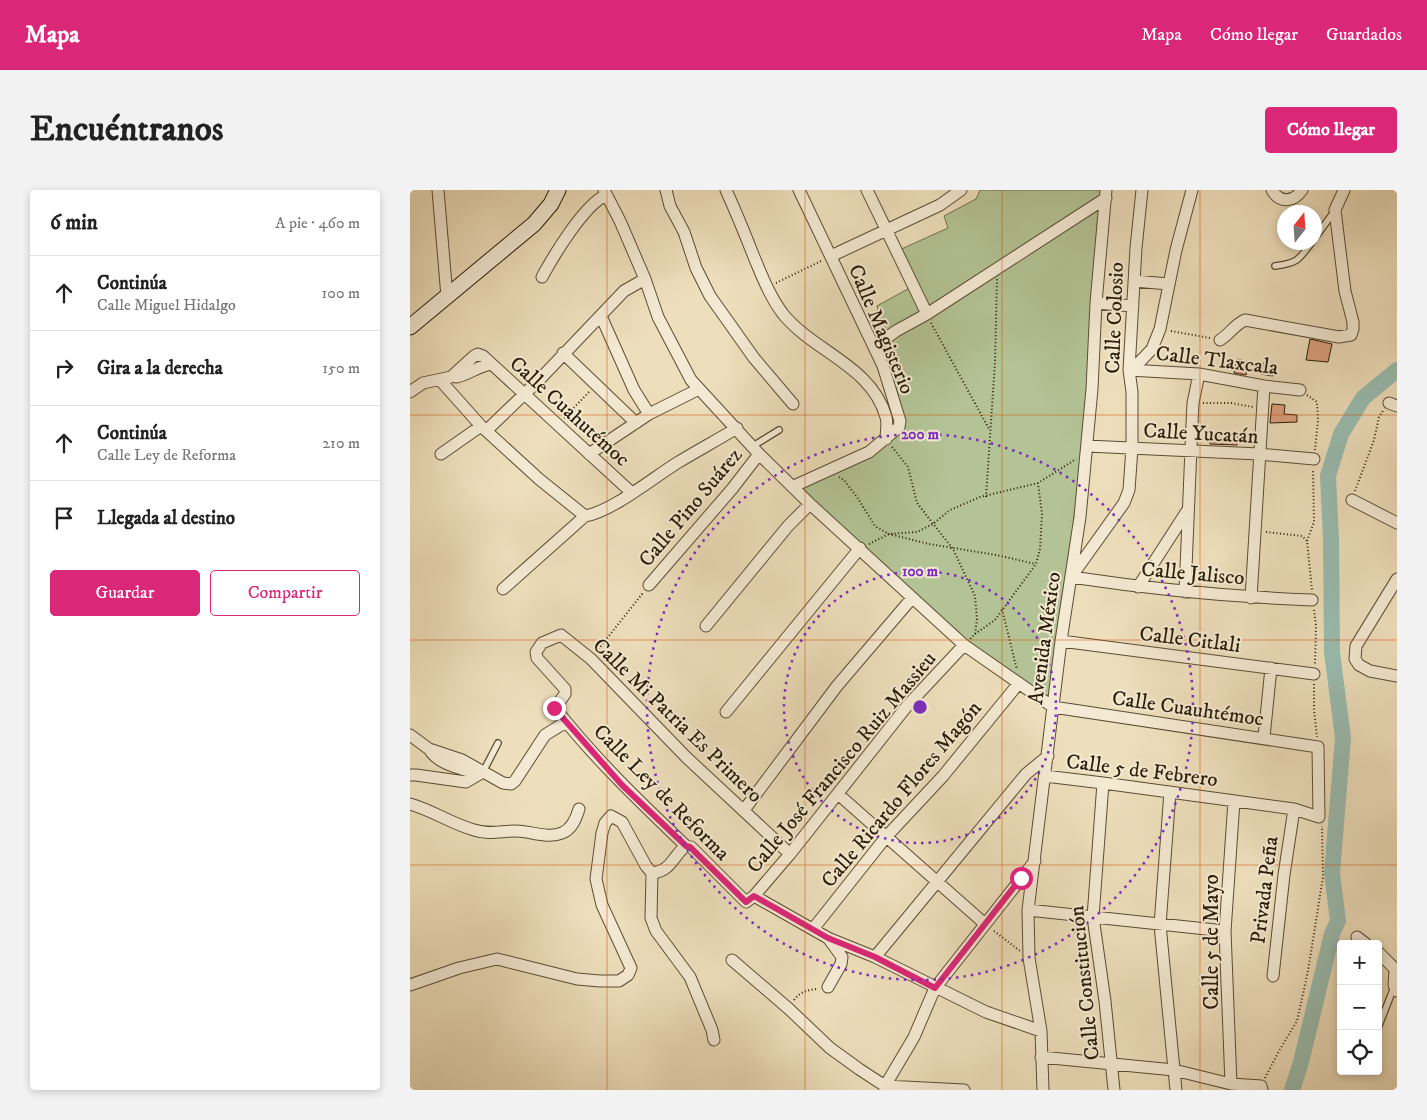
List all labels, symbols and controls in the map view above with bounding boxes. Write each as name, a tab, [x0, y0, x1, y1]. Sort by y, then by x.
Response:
text: Mapa	[25, 20, 79, 50]
text: Mapa	[1141, 24, 1182, 46]
text: Cómo llegar	[1210, 24, 1298, 46]
text: Guardados	[1326, 24, 1402, 46]
button: Cómo llegar	[1265, 107, 1397, 153]
text: Encuéntranos	[30, 108, 224, 152]
north arrow	[1277, 205, 1322, 250]
text: 6 min	[50, 210, 98, 236]
text: A pie · 460 m	[275, 213, 360, 233]
street label: Calle Magisterio	[842, 261, 920, 398]
street label: Calle Colosio	[1100, 262, 1130, 374]
text: Continúa	[97, 272, 167, 295]
icon: ahead	[50, 279, 78, 307]
text: 100 m	[322, 283, 360, 303]
text: Calle Miguel Hidalgo	[97, 295, 236, 315]
street label: Calle Tlaxcala	[1154, 341, 1280, 381]
street label: Calle Cuahutémoc	[504, 351, 635, 473]
icon: right	[50, 354, 78, 382]
text: Gira a la derecha	[97, 357, 223, 380]
text: 150 m	[322, 358, 360, 378]
street label: Calle Yucatán	[1143, 418, 1259, 450]
text: Continúa	[97, 422, 167, 445]
text: 200 m	[901, 425, 940, 444]
icon: ahead	[50, 429, 78, 457]
text: 210 m	[322, 433, 360, 453]
street label: Calle Pino Suárez	[633, 443, 748, 573]
text: Calle Ley de Reforma	[97, 445, 236, 465]
icon: arrive	[50, 504, 78, 532]
text: Llegada al destino	[97, 507, 235, 530]
street label: Calle Jalisco	[1140, 557, 1246, 591]
text: 100 m	[902, 562, 939, 581]
button: Guardar	[50, 570, 200, 616]
button: Compartir	[210, 570, 360, 616]
street label: Avenida México	[1023, 570, 1067, 706]
street label: Calle Citlali	[1138, 621, 1242, 659]
street label: Calle Mi Patria Es Primero	[587, 633, 768, 809]
street label: Calle José Francisco Ruiz Massieu	[741, 647, 942, 879]
street label: Calle Cuauhtémoc	[1110, 685, 1265, 733]
street label: Calle Ricardo Flores Magón	[816, 696, 987, 893]
route end	[543, 697, 566, 720]
centre of rings	[911, 698, 929, 716]
street label: Calle Ley de Reforma	[588, 719, 735, 866]
street label: Calle 5 de Febrero	[1065, 749, 1219, 793]
street label: Privada Peña	[1246, 835, 1284, 945]
route start	[1010, 867, 1033, 890]
street label: Calle 5 de Mayo	[1199, 874, 1225, 1010]
street label: Calle Constitución	[1064, 904, 1106, 1062]
map controls	[1337, 940, 1382, 1075]
button: +	[1337, 940, 1382, 985]
button: −	[1337, 985, 1382, 1030]
button: locate	[1337, 1030, 1382, 1075]

